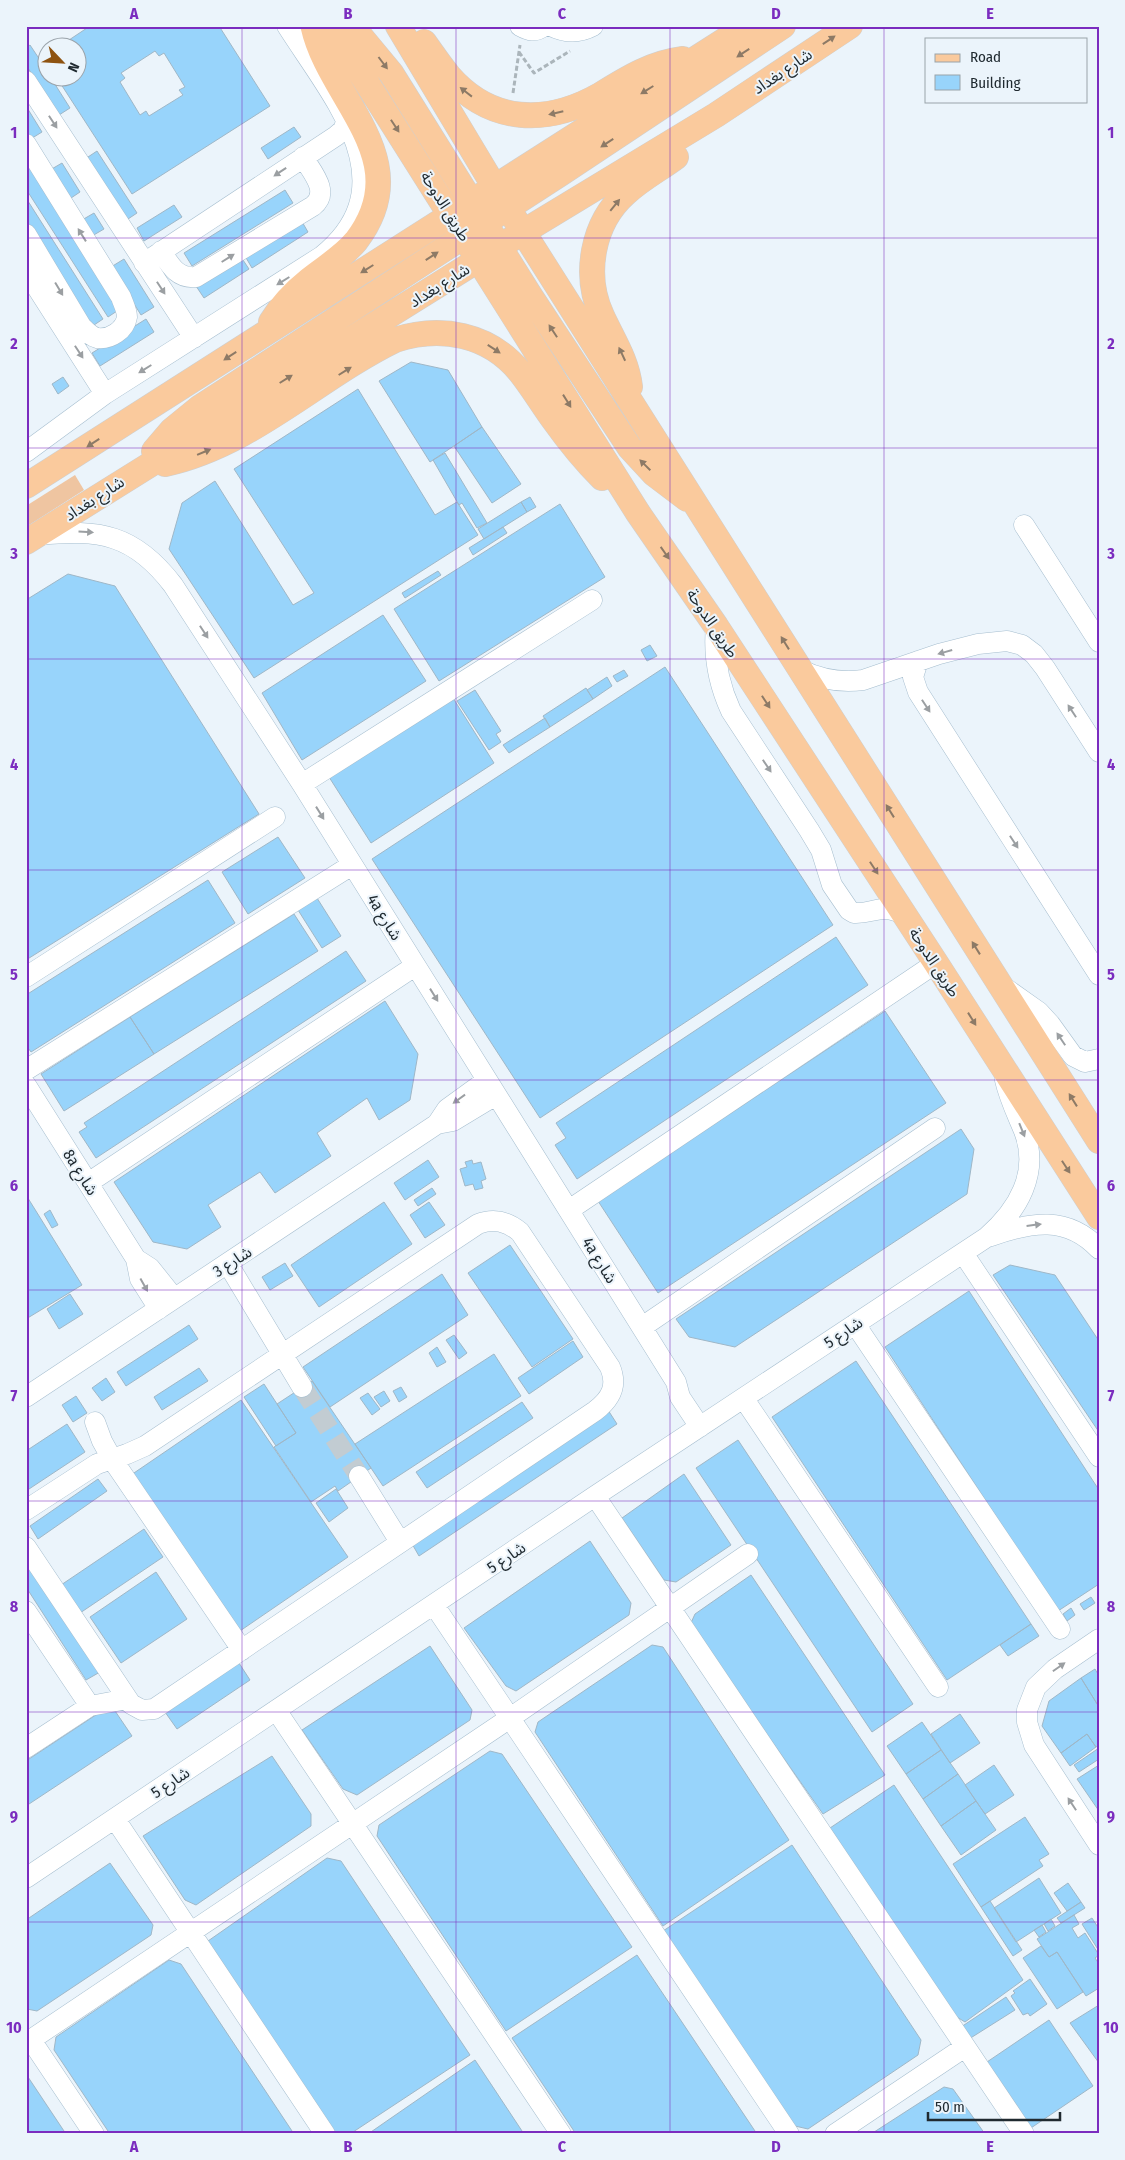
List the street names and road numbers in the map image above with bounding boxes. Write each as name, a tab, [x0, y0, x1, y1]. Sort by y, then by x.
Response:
street label: شارع بغداد	[749, 45, 817, 101]
street label: طريق الدوحة	[416, 168, 475, 245]
street label: شارع بغداد	[406, 259, 475, 314]
street label: شارع بغداد	[61, 472, 129, 527]
street label: طريق الدوحة	[682, 585, 743, 662]
street label: 4a شارع	[361, 891, 406, 945]
street label: طريق الدوحة	[904, 924, 964, 1001]
street label: 8a شارع	[57, 1146, 102, 1200]
street label: 4a شارع	[576, 1234, 621, 1288]
street label: شارع 3	[209, 1242, 257, 1283]
street label: شارع 5	[820, 1313, 868, 1355]
street label: شارع 5	[483, 1538, 531, 1580]
street label: شارع 5	[147, 1763, 195, 1805]

